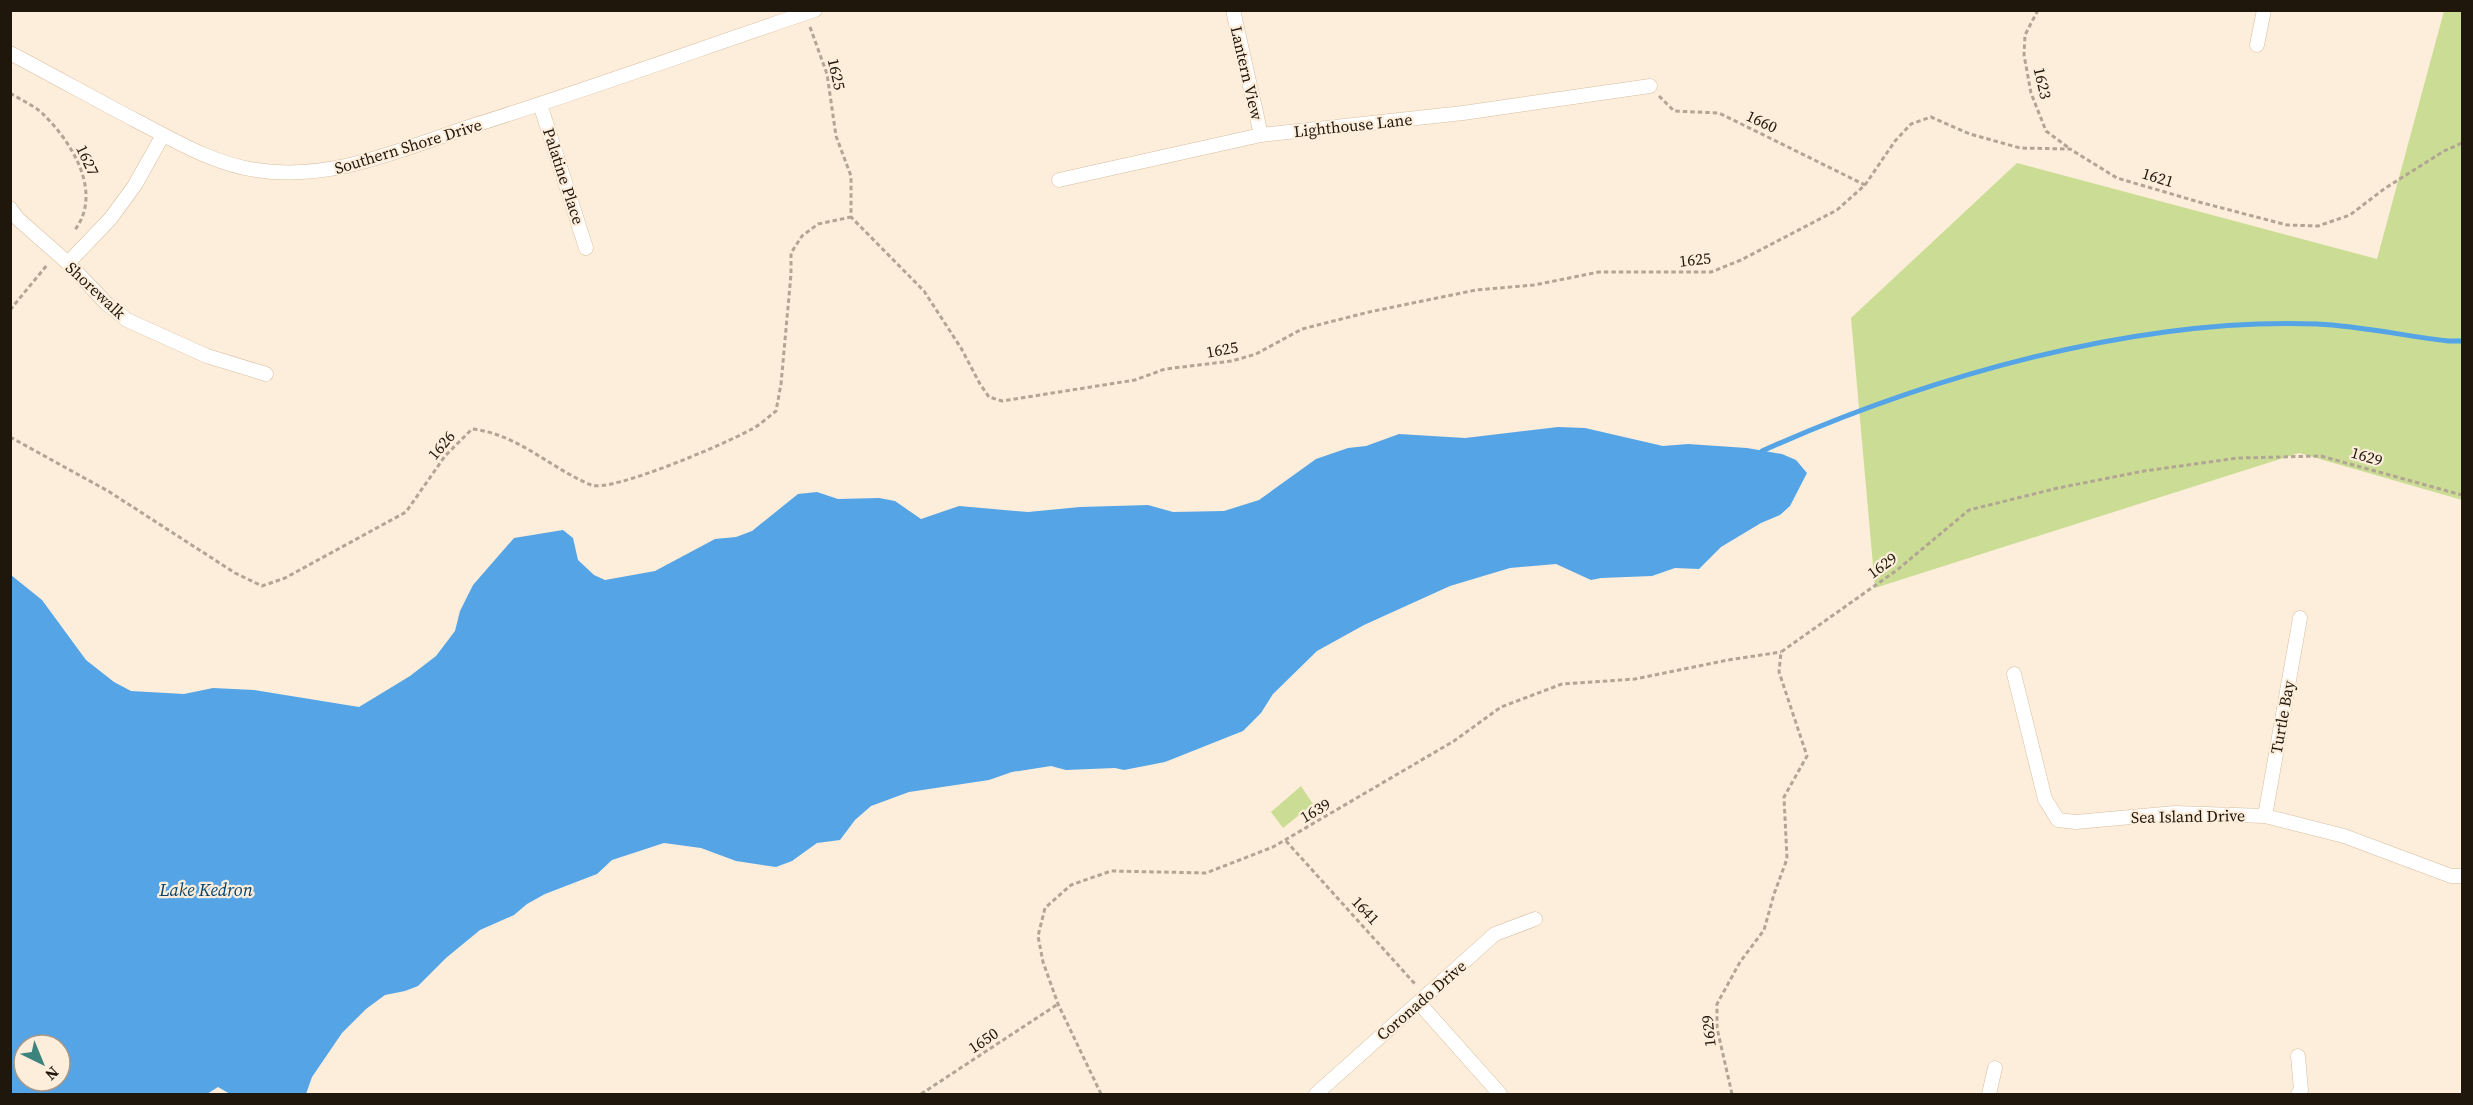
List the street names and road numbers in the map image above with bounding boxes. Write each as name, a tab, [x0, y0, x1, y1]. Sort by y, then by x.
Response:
street label: Lantern View	[1226, 24, 1269, 123]
street label: 1625	[823, 56, 851, 92]
street label: 1623	[2029, 65, 2057, 101]
street label: 1660	[1743, 104, 1781, 138]
street label: Lighthouse Lane	[1293, 108, 1413, 142]
street label: Southern Shore Drive	[332, 113, 484, 179]
street label: Palatine Place	[538, 125, 590, 227]
street label: 1627	[71, 141, 105, 179]
street label: 1621	[2139, 162, 2177, 192]
street label: 1625	[1678, 246, 1712, 272]
street label: Shorewalk	[61, 256, 131, 324]
street label: 1625	[1204, 335, 1240, 363]
street label: 1626	[422, 426, 460, 464]
street label: 1629	[2349, 441, 2385, 471]
street label: 1629	[1863, 547, 1901, 583]
street label: Turtle Bay	[2265, 678, 2299, 755]
street label: 1639	[1296, 792, 1334, 828]
street label: Sea Island Drive	[2131, 804, 2245, 828]
street label: 1641	[1347, 891, 1385, 929]
street label: Coronado Drive	[1371, 955, 1471, 1045]
street label: 1629	[1695, 1014, 1721, 1048]
street label: 1650	[964, 1022, 1002, 1058]

